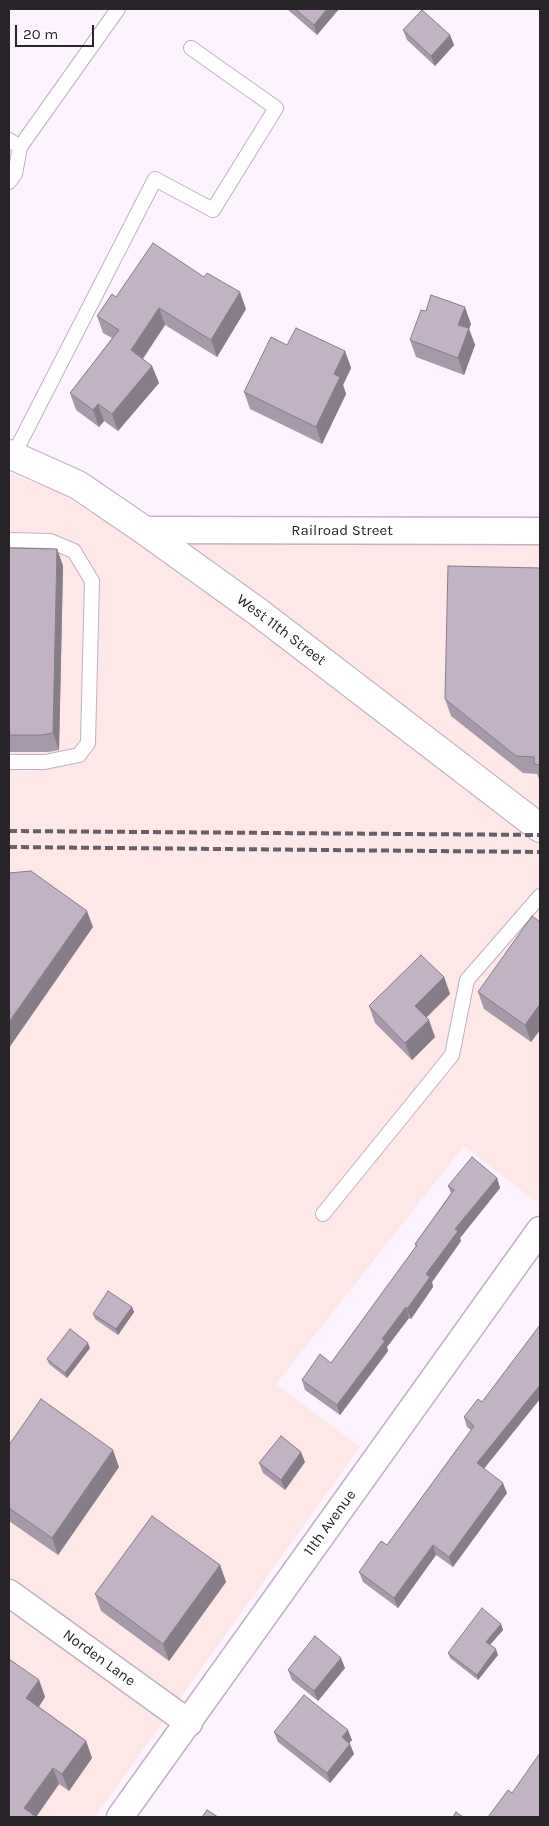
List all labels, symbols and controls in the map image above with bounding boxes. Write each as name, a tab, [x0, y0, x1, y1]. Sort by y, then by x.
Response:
scale bar	[18, 15, 96, 47]
text: 20 m	[23, 25, 58, 43]
street label: Railroad Street	[291, 522, 393, 540]
street label: West 11th Street	[233, 591, 329, 669]
street label: 11th Avenue	[300, 1486, 360, 1560]
street label: Norden Lane	[59, 1626, 139, 1690]

